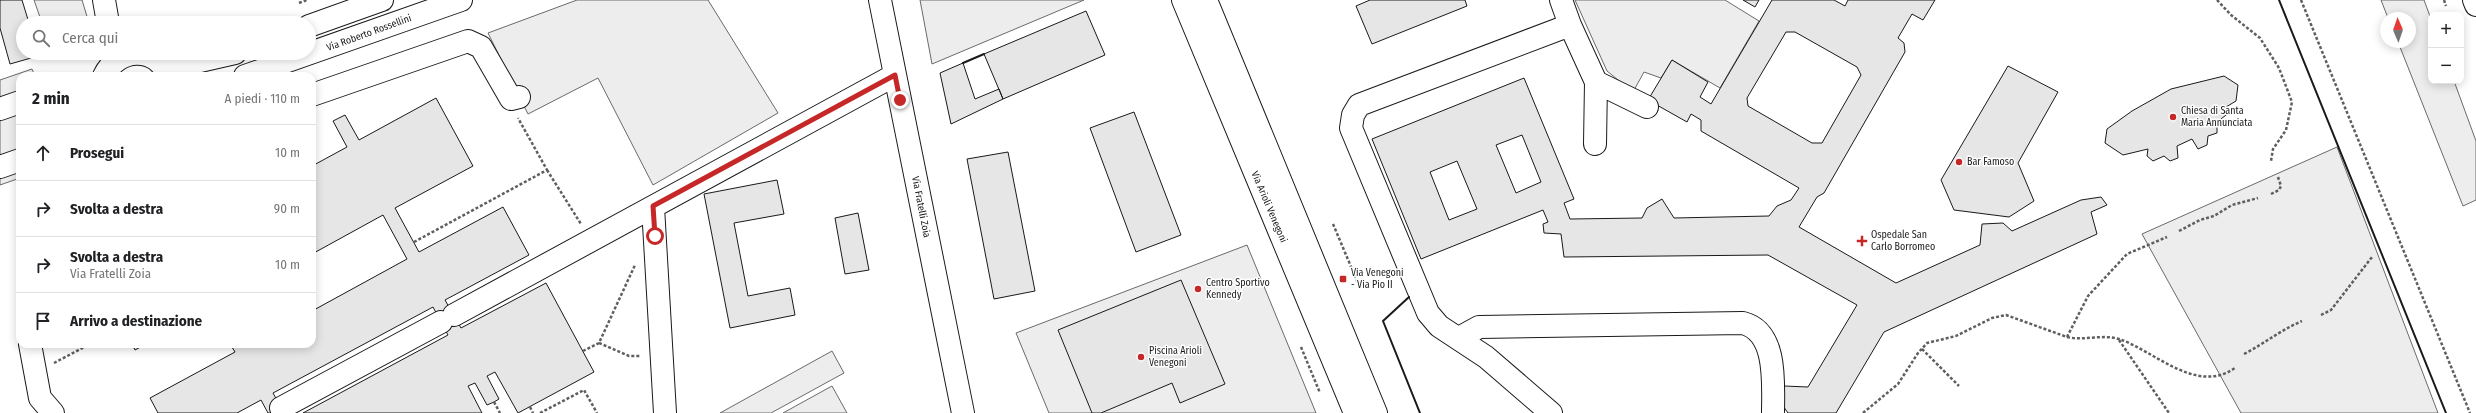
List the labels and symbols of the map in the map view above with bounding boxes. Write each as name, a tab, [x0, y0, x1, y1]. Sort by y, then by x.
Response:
street label: Via Roberto Rossellini	[325, 12, 413, 54]
north arrow	[2380, 12, 2416, 48]
route end	[891, 91, 909, 109]
place label: Chiesa di Santa Maria Annunciata	[2181, 105, 2252, 129]
marker: Chiesa di Santa Maria Annunciata	[2168, 112, 2178, 122]
place label: Bar Famoso	[1967, 156, 2014, 168]
marker: Bar Famoso	[1954, 157, 1964, 167]
street label: Via Arioli Venegoni	[1249, 169, 1289, 245]
street label: Via Fratelli Zoia	[909, 175, 933, 239]
route start	[646, 227, 664, 245]
place label: Ospedale San Carlo Borromeo	[1871, 229, 1935, 253]
marker: Ospedale San Carlo Borromeo	[1856, 235, 1868, 247]
place label: Via Venegoni - Via Pio II	[1351, 267, 1403, 291]
marker: Via Venegoni - Via Pio II	[1338, 274, 1348, 284]
place label: Centro Sportivo Kennedy	[1206, 277, 1270, 301]
marker: Centro Sportivo Kennedy	[1193, 284, 1203, 294]
place label: Piscina Arioli Venegoni	[1149, 345, 1202, 369]
marker: Piscina Arioli Venegoni	[1136, 352, 1146, 362]

